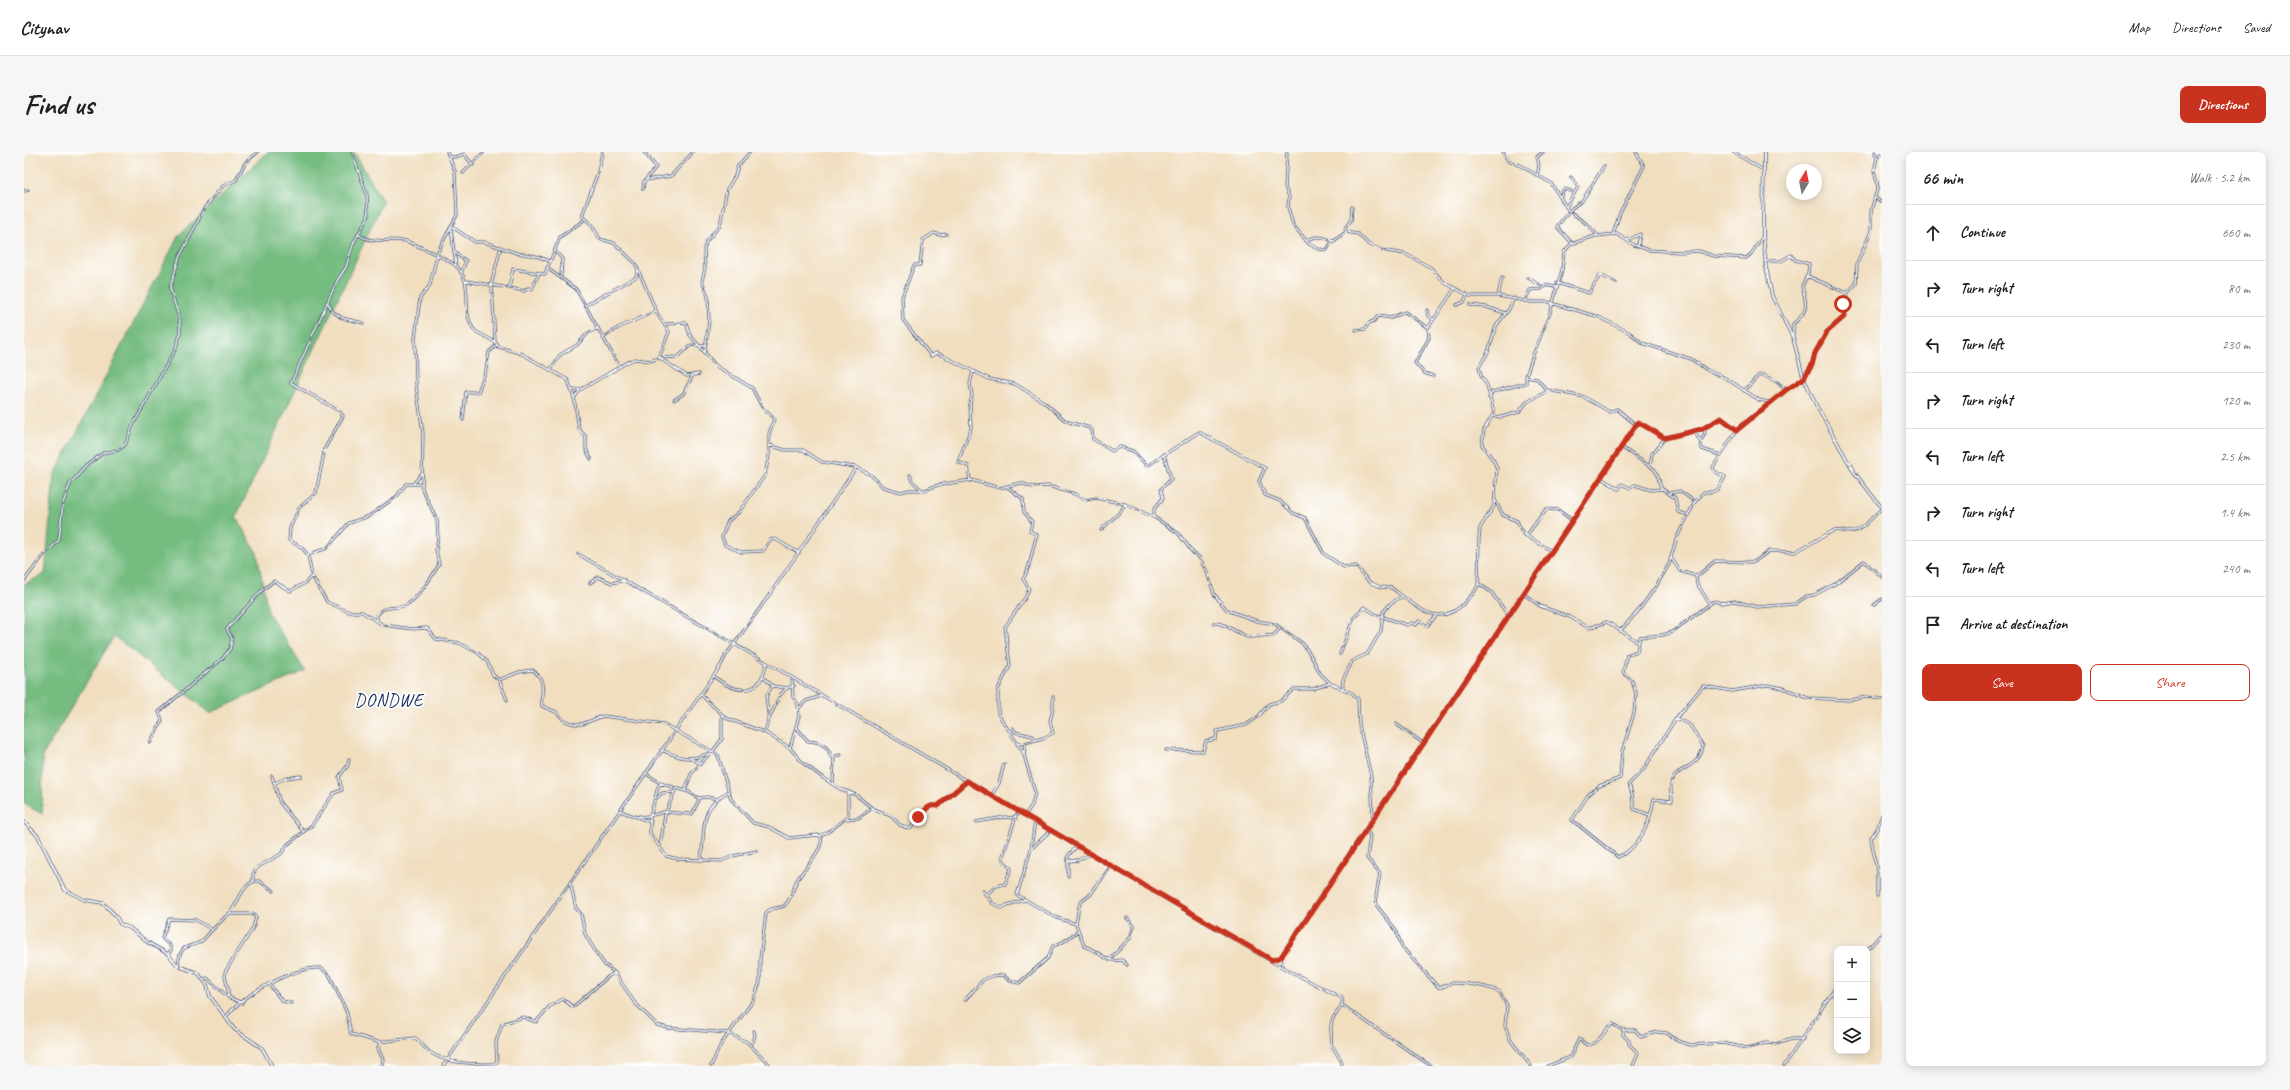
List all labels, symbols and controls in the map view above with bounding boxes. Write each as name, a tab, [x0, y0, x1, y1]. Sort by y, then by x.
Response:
text: Citynav	[20, 16, 68, 40]
text: Map	[2129, 19, 2150, 36]
text: Directions	[2172, 19, 2221, 36]
text: Saved	[2243, 19, 2270, 36]
button: Directions	[2180, 86, 2266, 123]
text: Find us	[24, 87, 94, 122]
north arrow	[1786, 164, 1822, 200]
text: 66 min	[1922, 168, 1963, 189]
text: Walk · 5.2 km	[2189, 170, 2250, 186]
icon: ahead	[1922, 222, 1944, 244]
text: Continue	[1960, 223, 2005, 242]
text: 660 m	[2222, 225, 2250, 241]
icon: right	[1922, 278, 1944, 300]
text: Turn right	[1960, 279, 2013, 298]
text: 80 m	[2228, 281, 2250, 297]
route start	[1834, 295, 1852, 313]
icon: left	[1922, 334, 1944, 356]
text: Turn left	[1960, 335, 2003, 354]
text: 230 m	[2222, 337, 2250, 353]
icon: right	[1922, 390, 1944, 412]
text: Turn right	[1960, 391, 2013, 410]
text: 120 m	[2222, 393, 2250, 409]
icon: left	[1922, 446, 1944, 468]
text: Turn left	[1960, 447, 2003, 466]
text: 2.5 km	[2220, 449, 2250, 465]
icon: right	[1922, 502, 1944, 524]
text: Turn right	[1960, 503, 2013, 522]
text: 1.4 km	[2220, 505, 2250, 521]
icon: left	[1922, 558, 1944, 580]
text: Turn left	[1960, 559, 2003, 578]
text: 240 m	[2222, 561, 2250, 577]
icon: arrive	[1922, 614, 1944, 636]
text: Arrive at destination	[1960, 615, 2067, 634]
button: Save	[1922, 664, 2082, 701]
button: Share	[2090, 664, 2250, 701]
district label: DONDWE	[355, 689, 425, 711]
route end	[909, 808, 927, 826]
map controls	[1834, 946, 1870, 1054]
button: +	[1834, 946, 1870, 982]
button: −	[1834, 982, 1870, 1018]
button: layers	[1834, 1018, 1870, 1054]

